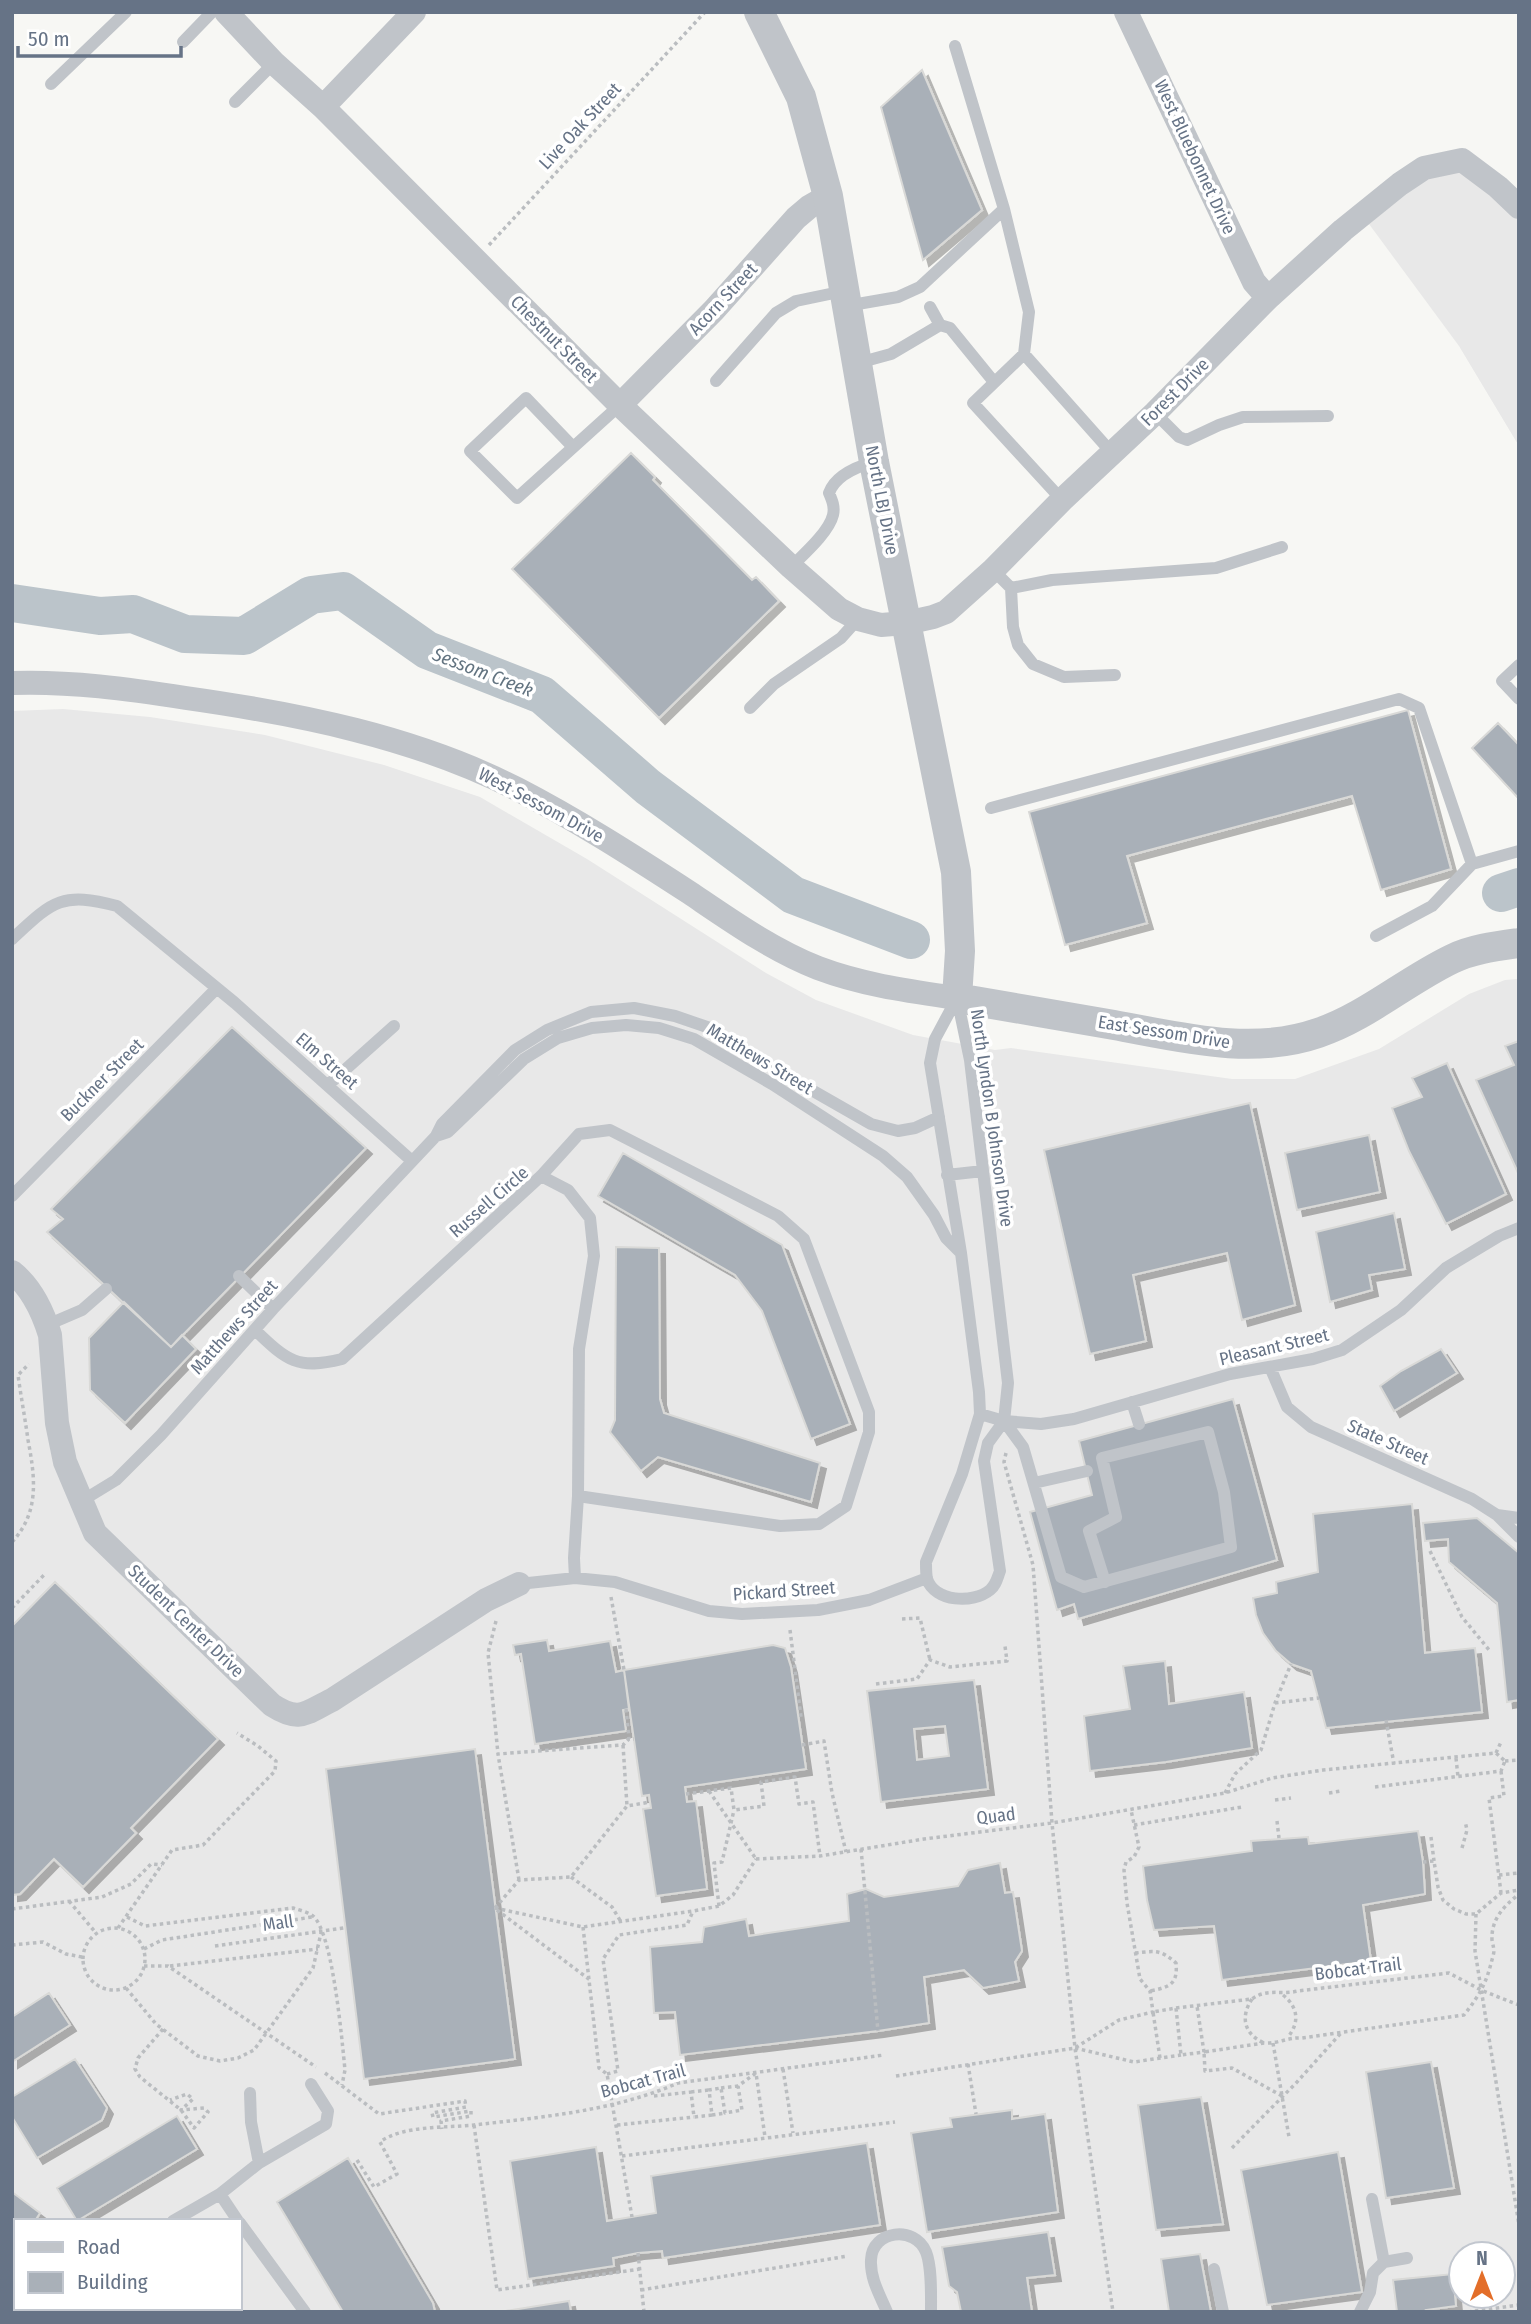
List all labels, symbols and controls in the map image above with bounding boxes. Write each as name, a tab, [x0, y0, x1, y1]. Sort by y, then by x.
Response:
scale bar	[18, 14, 180, 58]
text: 50 m	[28, 26, 70, 52]
street label: West Bluebonnet Drive	[1150, 76, 1241, 238]
street label: Live Oak Street	[534, 78, 626, 174]
street label: Acorn Street	[684, 258, 762, 340]
street label: Chestnut Street	[506, 291, 602, 387]
street label: Forest Drive	[1136, 353, 1214, 431]
street label: North LBJ Drive	[861, 443, 903, 557]
water label: Sessom Creek	[429, 642, 536, 702]
street label: West Sessom Drive	[475, 763, 607, 847]
street label: North Lyndon B Johnson Drive	[966, 1008, 1018, 1228]
street label: East Sessom Drive	[1096, 1011, 1232, 1053]
street label: Matthews Street	[703, 1019, 817, 1099]
street label: Elm Street	[291, 1028, 363, 1094]
street label: Buckner Street	[56, 1034, 148, 1126]
street label: Russell Circle	[445, 1162, 533, 1242]
street label: Matthews Street	[186, 1275, 282, 1379]
street label: Pleasant Street	[1217, 1324, 1331, 1370]
street label: State Street	[1344, 1414, 1432, 1470]
street label: Student Center Drive	[123, 1560, 249, 1682]
street label: Pickard Street	[732, 1576, 836, 1606]
street label: Quad	[975, 1803, 1017, 1829]
street label: Mall	[261, 1910, 295, 1936]
street label: Bobcat Trail	[1313, 1953, 1403, 1985]
street label: Bobcat Trail	[598, 2059, 688, 2103]
legend	[14, 2219, 242, 2310]
text: Road	[77, 2234, 121, 2260]
north arrow	[1447, 2240, 1517, 2310]
text: N	[1476, 2247, 1488, 2270]
text: Building	[77, 2269, 148, 2295]

